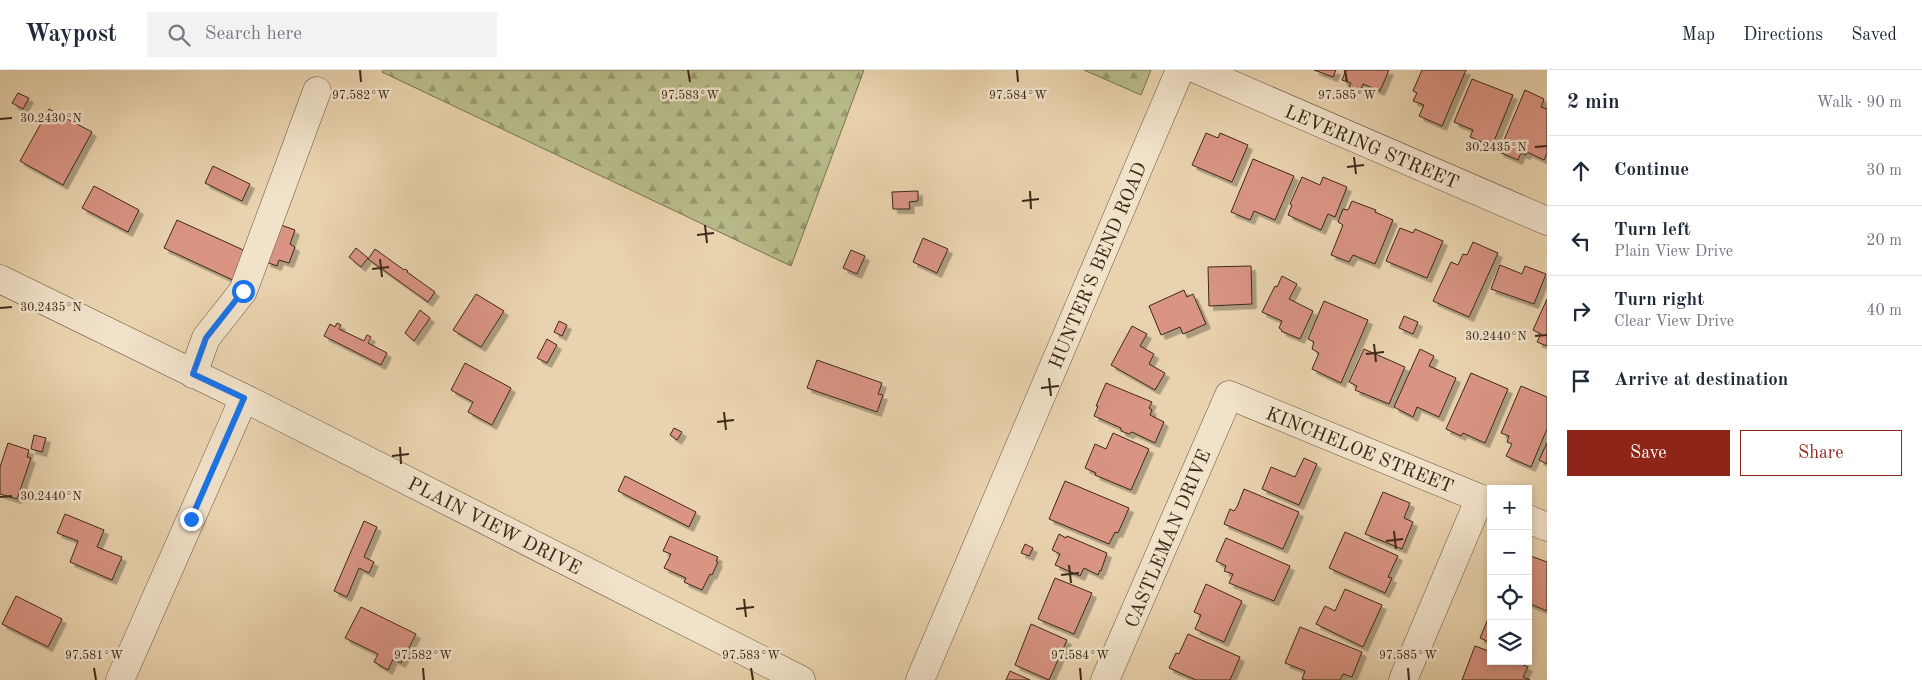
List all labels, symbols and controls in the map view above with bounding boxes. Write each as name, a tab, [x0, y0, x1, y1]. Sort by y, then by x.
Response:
search box	[147, 12, 497, 57]
icon: search	[165, 21, 193, 49]
text: Waypost	[25, 23, 117, 47]
text: Search here	[205, 25, 302, 44]
text: Map	[1682, 26, 1715, 44]
text: Directions	[1743, 26, 1823, 44]
text: Saved	[1851, 26, 1897, 44]
text: 97.582°W	[332, 89, 390, 102]
text: 97.583°W	[661, 89, 719, 102]
text: 97.584°W	[989, 89, 1047, 102]
text: 97.585°W	[1318, 89, 1376, 102]
text: 2 min	[1567, 92, 1620, 113]
text: Walk · 90 m	[1816, 95, 1902, 111]
street label: LEVERING STREET	[1281, 103, 1461, 194]
text: 30.2430°N	[20, 113, 82, 125]
text: 30.2435°N	[1465, 141, 1527, 154]
icon: ahead	[1567, 157, 1595, 185]
street label: HUNTER'S BEND ROAD	[1047, 160, 1152, 372]
text: Continue	[1614, 161, 1689, 180]
text: 30 m	[1866, 163, 1902, 179]
text: Turn left	[1614, 221, 1691, 240]
icon: left	[1567, 227, 1595, 255]
text: 20 m	[1866, 233, 1902, 249]
text: Plain View Drive	[1614, 244, 1733, 260]
route start	[232, 280, 255, 303]
text: Turn right	[1614, 291, 1704, 310]
icon: right	[1567, 297, 1595, 325]
text: 30.2435°N	[20, 301, 82, 314]
text: 40 m	[1866, 303, 1902, 319]
text: Clear View Drive	[1614, 314, 1734, 330]
text: 30.2440°N	[1465, 331, 1527, 343]
icon: arrive	[1567, 367, 1595, 395]
text: Arrive at destination	[1614, 371, 1788, 390]
street label: KINCHELOE STREET	[1263, 405, 1456, 498]
button: Save	[1567, 430, 1730, 476]
button: Share	[1740, 430, 1902, 476]
street label: CASTLEMAN DRIVE	[1123, 447, 1215, 631]
street label: PLAIN VIEW DRIVE	[404, 475, 584, 579]
map controls	[1487, 485, 1532, 665]
button: +	[1487, 485, 1532, 530]
text: 30.2440°N	[20, 491, 82, 503]
route end	[180, 508, 203, 531]
button: −	[1487, 530, 1532, 575]
button: locate	[1487, 575, 1532, 620]
button: layers	[1487, 620, 1532, 665]
text: 97.581°W	[65, 649, 123, 662]
text: 97.582°W	[394, 649, 452, 662]
text: 97.583°W	[722, 649, 780, 662]
text: 97.584°W	[1051, 649, 1109, 662]
text: 97.585°W	[1379, 649, 1437, 662]

